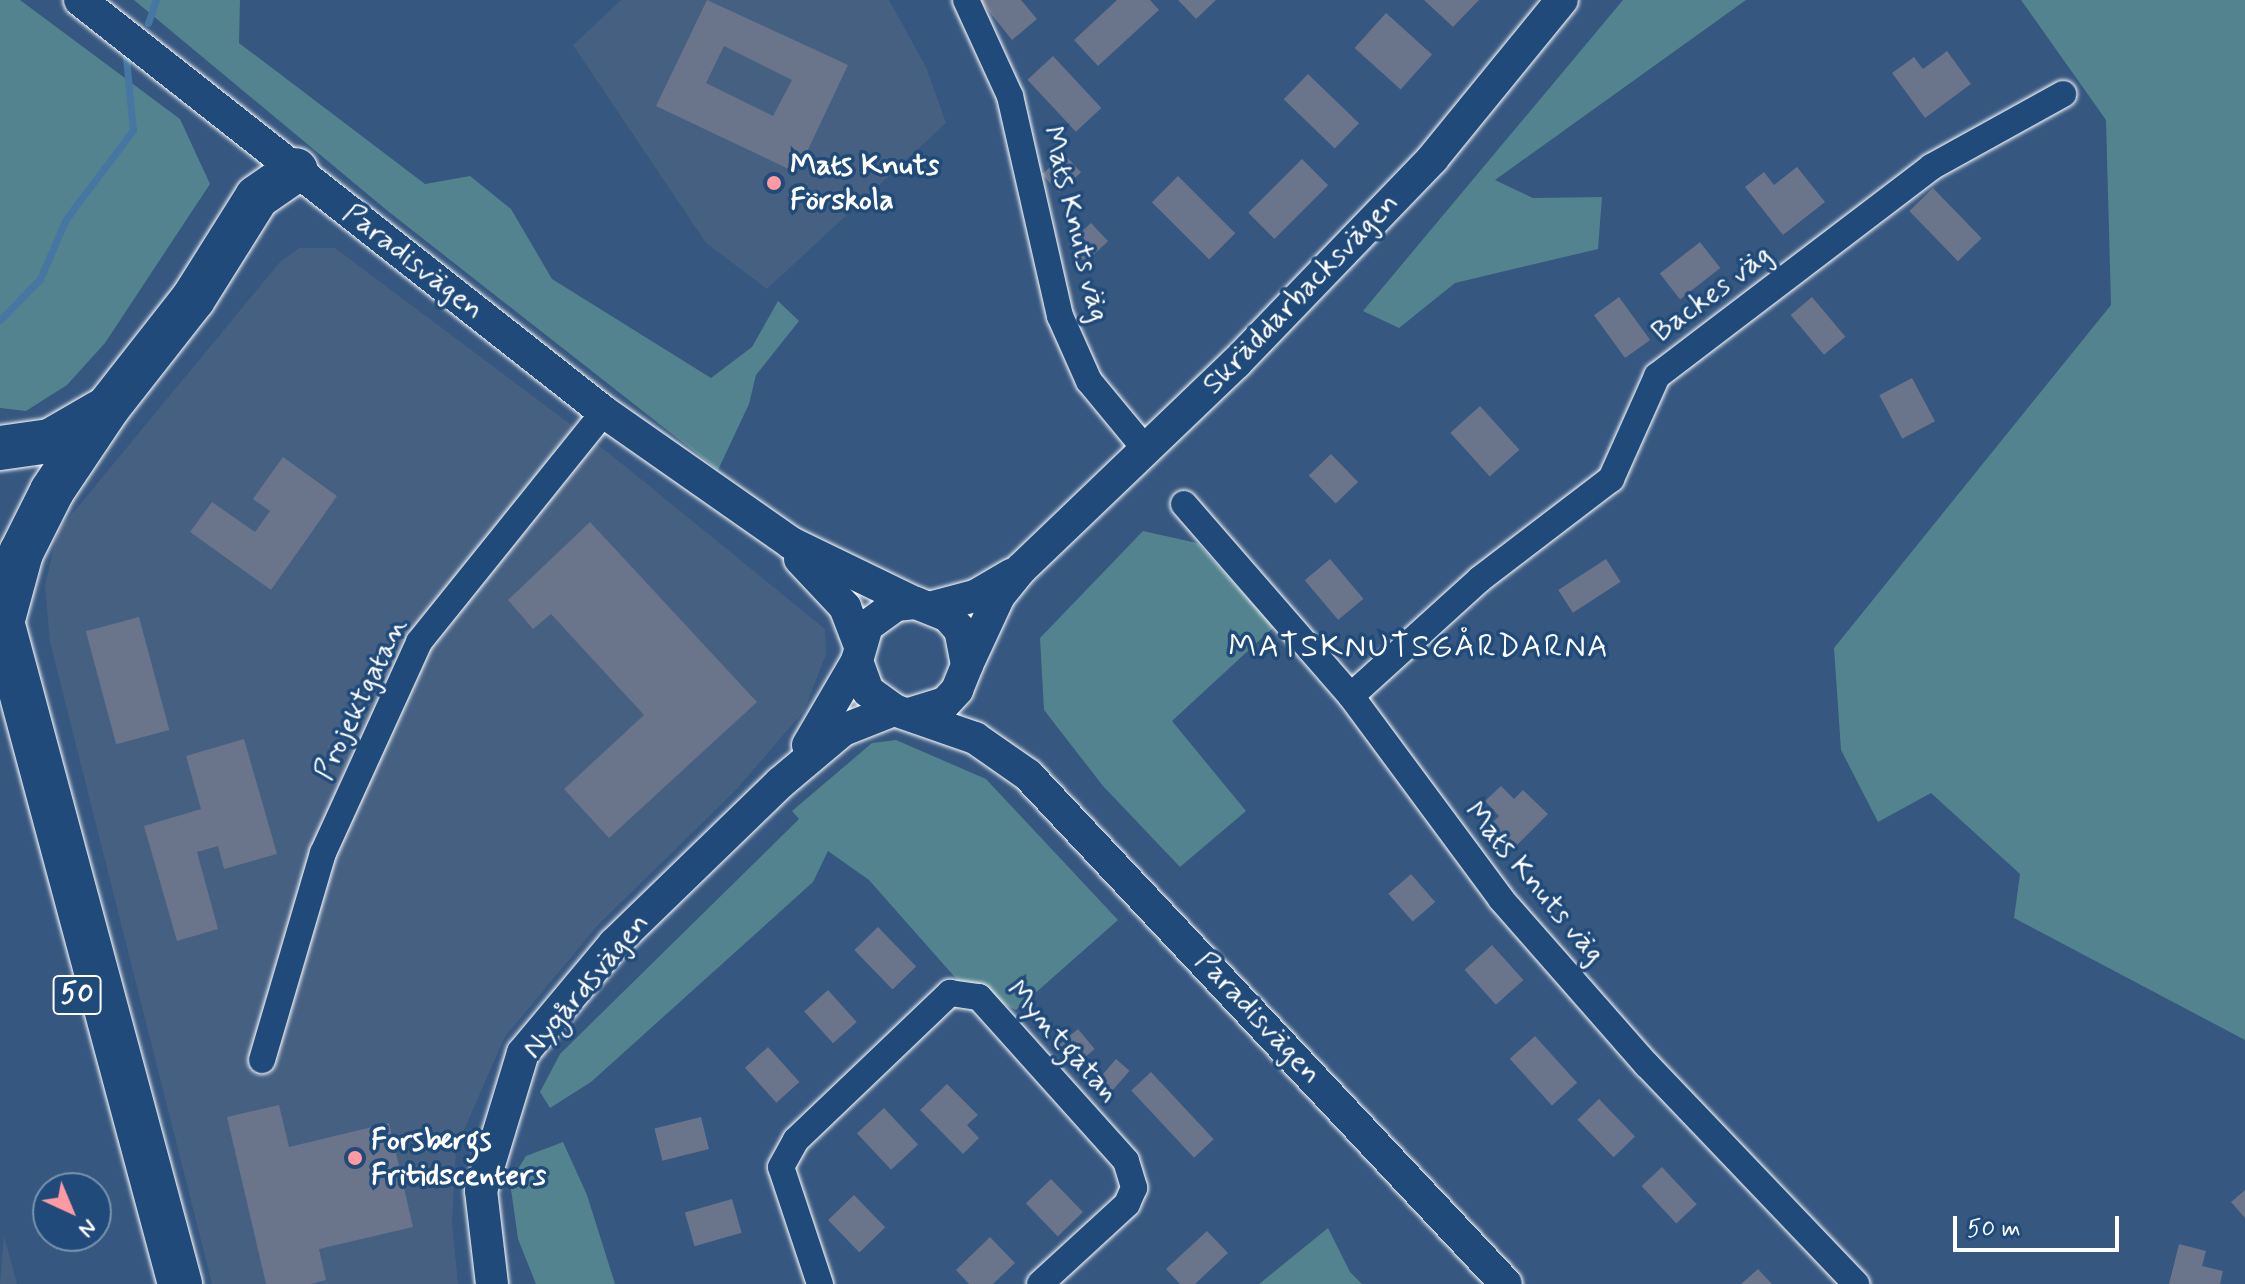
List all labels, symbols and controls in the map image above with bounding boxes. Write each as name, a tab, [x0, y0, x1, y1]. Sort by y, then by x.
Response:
street label: Mats Knuts väg	[1033, 123, 1117, 325]
place label: Mats Knuts Förskola	[790, 148, 939, 218]
marker: Mats Knuts Förskola	[765, 174, 783, 192]
street label: Skräddarbacksvägen	[1195, 185, 1407, 403]
street label: Paradisvägen	[335, 196, 491, 328]
street label: Backes väg	[1645, 237, 1779, 351]
street label: Projektgatan	[306, 612, 416, 786]
district label: MATSKNUTSGÅRDARNA	[1224, 628, 1614, 666]
street label: Mats Knuts väg	[1456, 795, 1612, 971]
street label: Nygårdsvägen	[515, 906, 657, 1066]
street label: Paradisvägen	[1187, 944, 1329, 1092]
road number: 50	[51, 971, 103, 1019]
street label: Myntgatan	[998, 973, 1126, 1111]
place label: Forsbergs Fritidscenters	[371, 1123, 546, 1194]
marker: Forsbergs Fritidscenters	[346, 1149, 364, 1167]
north arrow	[32, 1172, 112, 1252]
scale bar	[1957, 1200, 2123, 1250]
text: N	[72, 1213, 102, 1243]
text: 50 m	[1967, 1214, 2021, 1245]

